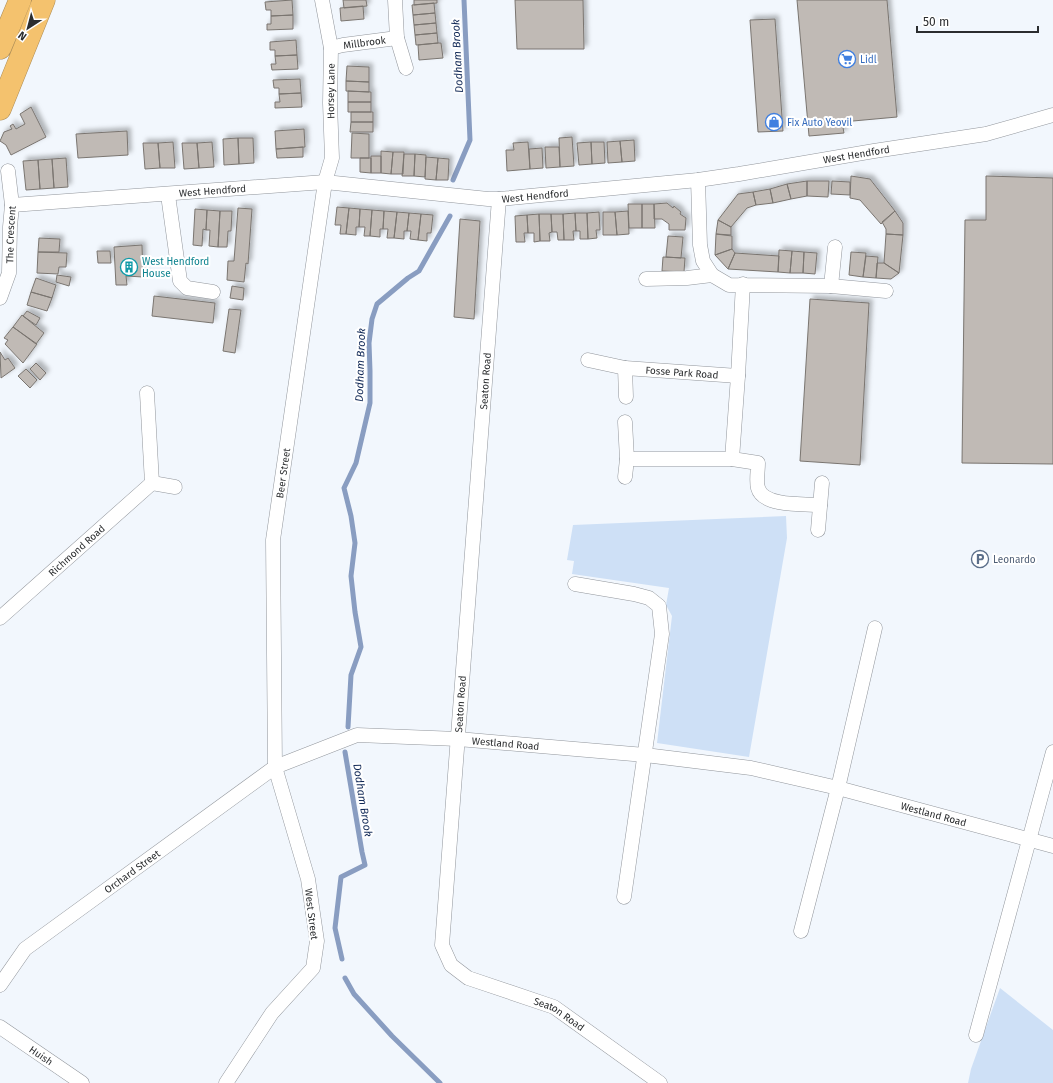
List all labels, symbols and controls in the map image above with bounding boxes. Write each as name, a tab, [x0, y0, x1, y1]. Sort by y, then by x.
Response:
north arrow	[8, 8, 48, 48]
scale bar	[917, 8, 1038, 34]
text: 50 m	[923, 15, 949, 29]
water label: Dodham Brook	[449, 19, 466, 93]
text: N	[16, 28, 29, 43]
street label: Millbrook	[343, 34, 387, 52]
supermarket icon: Lidl	[837, 49, 857, 69]
place label: Lidl	[860, 54, 877, 66]
street label: Horsey Lane	[325, 63, 338, 119]
shop icon: Fix Auto Yeovil	[764, 112, 784, 132]
place label: Fix Auto Yeovil	[787, 117, 852, 129]
street label: West Hendford	[822, 144, 891, 167]
street label: West Hendford	[179, 183, 247, 200]
street label: West Hendford	[501, 187, 569, 206]
street label: The Crescent	[4, 205, 19, 264]
place label: West Hendford House	[142, 256, 209, 280]
building icon: West Hendford House	[119, 257, 139, 277]
water label: Dodham Brook	[353, 328, 368, 402]
street label: Seaton Road	[478, 352, 494, 410]
street label: Fosse Park Road	[645, 364, 719, 382]
street label: Beer Street	[274, 447, 293, 499]
street label: Richmond Road	[46, 523, 108, 579]
parking icon: Leonardo	[970, 549, 990, 569]
place label: Leonardo	[993, 554, 1036, 566]
street label: Seaton Road	[453, 675, 469, 733]
street label: Westland Road	[471, 735, 540, 753]
water label: Dodham Brook	[350, 763, 375, 838]
street label: Westland Road	[899, 800, 968, 829]
street label: Orchard Street	[102, 848, 163, 896]
street label: West Street	[302, 888, 320, 941]
street label: Seaton Road	[532, 996, 586, 1034]
street label: Huish	[27, 1044, 55, 1068]

